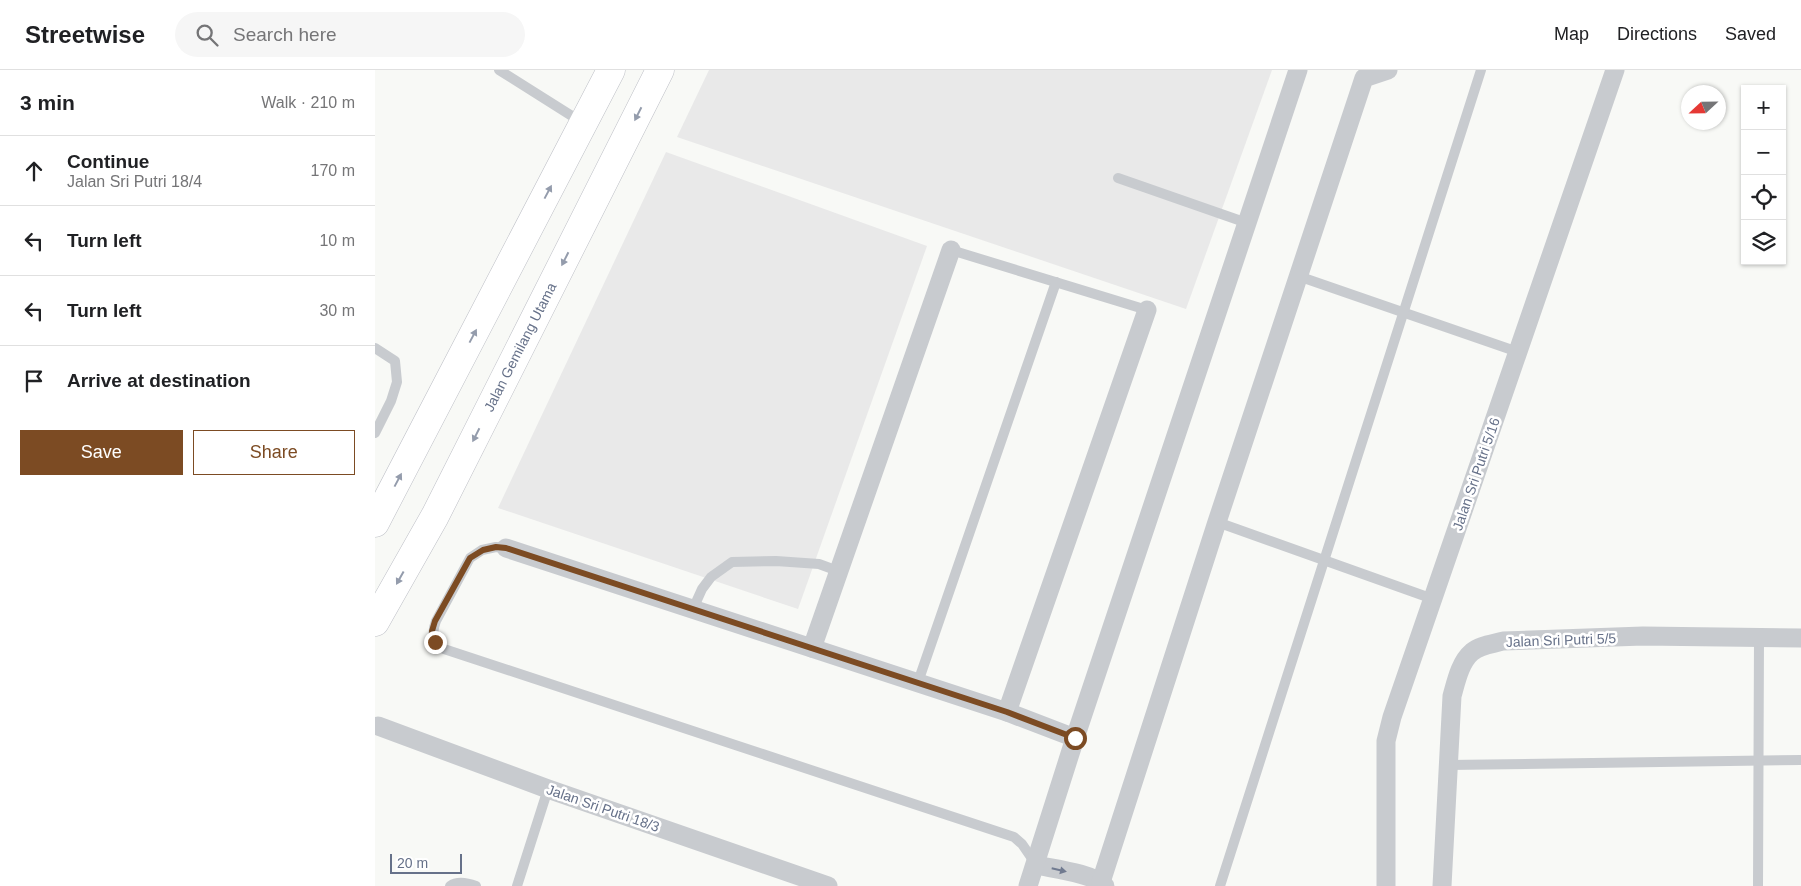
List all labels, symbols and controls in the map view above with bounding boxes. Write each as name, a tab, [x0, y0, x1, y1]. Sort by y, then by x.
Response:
search box	[175, 12, 525, 57]
text: Streetwise	[25, 21, 145, 48]
icon: search	[193, 21, 221, 49]
text: Search here	[233, 24, 337, 45]
text: Map	[1554, 24, 1589, 44]
text: Directions	[1617, 24, 1697, 44]
text: Saved	[1725, 24, 1776, 44]
north arrow	[1681, 85, 1726, 130]
map controls	[1741, 85, 1786, 265]
button: +	[1741, 85, 1786, 130]
text: 3 min	[20, 91, 75, 114]
text: Walk · 210 m	[261, 94, 355, 111]
one-way arrow	[634, 106, 642, 121]
button: −	[1741, 130, 1786, 175]
text: Continue	[67, 151, 149, 172]
icon: ahead	[20, 157, 48, 185]
text: 170 m	[311, 162, 355, 179]
text: Jalan Sri Putri 18/4	[67, 173, 202, 190]
button: locate	[1741, 175, 1786, 220]
one-way arrow	[544, 185, 552, 199]
button: layers	[1741, 220, 1786, 265]
icon: left	[20, 227, 48, 255]
text: Turn left	[67, 230, 142, 251]
text: 10 m	[319, 232, 355, 249]
one-way arrow	[561, 251, 569, 266]
street label: Jalan Gemilang Utama	[481, 280, 560, 414]
icon: left	[20, 297, 48, 325]
text: Turn left	[67, 300, 142, 321]
text: 30 m	[319, 302, 355, 319]
one-way arrow	[469, 329, 477, 343]
icon: arrive	[20, 367, 48, 395]
text: Arrive at destination	[67, 370, 251, 391]
street label: Jalan Sri Putri 5/16	[1449, 415, 1503, 533]
one-way arrow	[472, 428, 480, 442]
button: Save	[20, 430, 183, 475]
button: Share	[193, 430, 355, 475]
one-way arrow	[393, 473, 402, 487]
one-way arrow	[395, 572, 404, 585]
street label: Jalan Sri Putri 5/5	[1506, 630, 1617, 650]
route end	[424, 631, 447, 654]
route start	[1064, 727, 1087, 750]
street label: Jalan Sri Putri 18/3	[544, 781, 662, 835]
scale bar	[390, 851, 463, 874]
text: 20 m	[397, 855, 428, 871]
one-way arrow	[1051, 866, 1066, 874]

